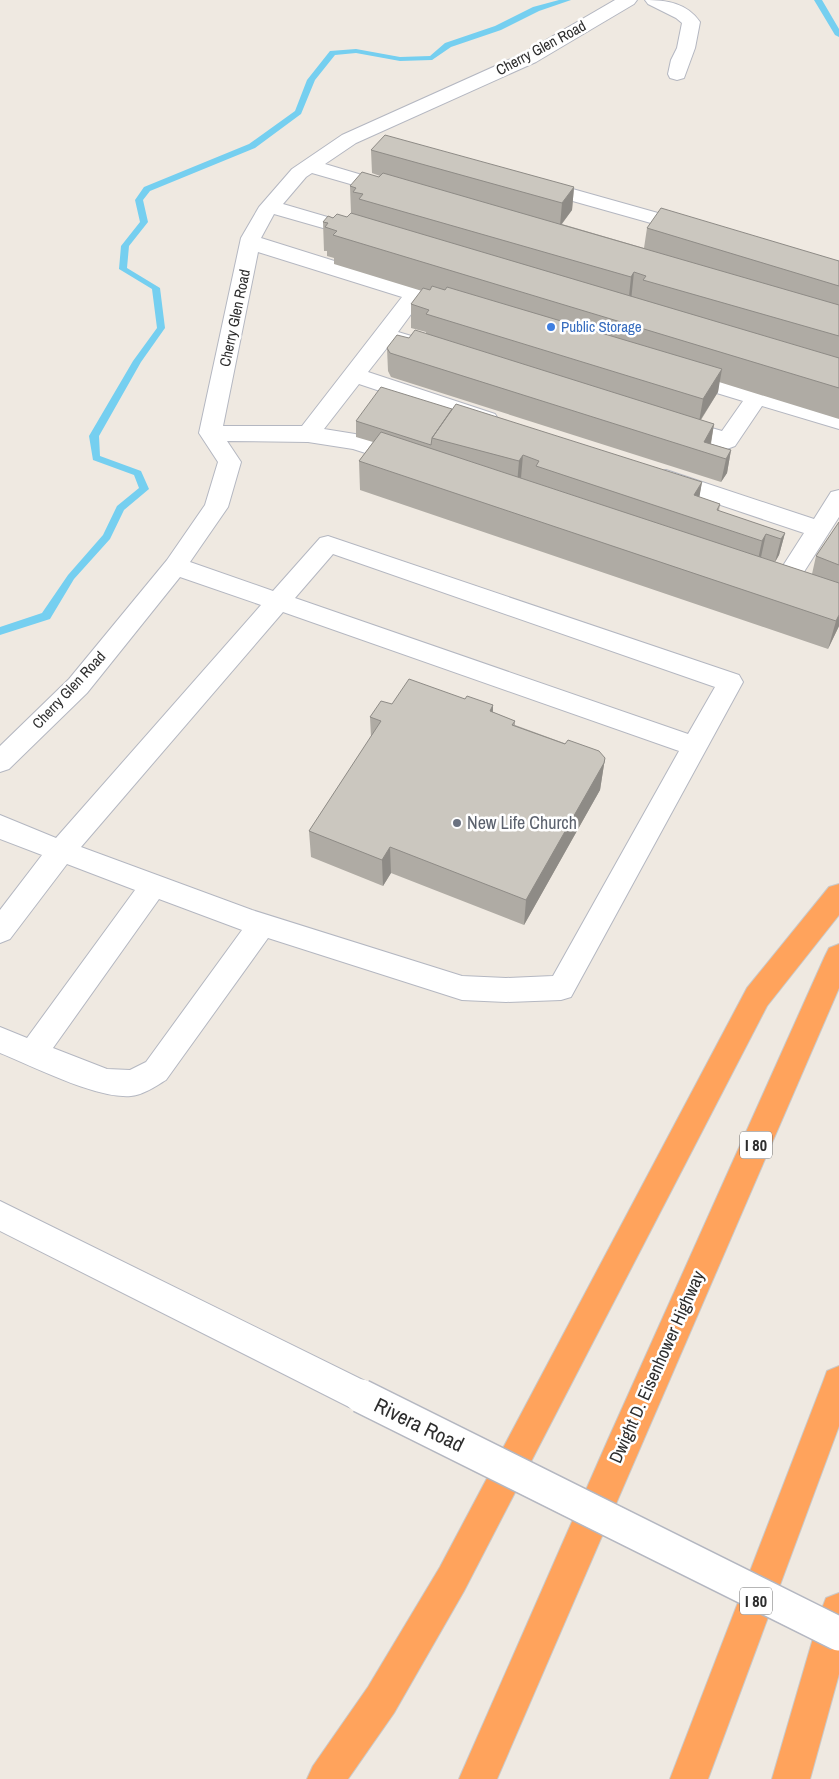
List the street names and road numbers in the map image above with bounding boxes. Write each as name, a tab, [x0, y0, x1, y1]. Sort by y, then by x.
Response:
street label: Cherry Glen Road	[492, 15, 589, 80]
street label: Cherry Glen Road	[214, 267, 255, 369]
street label: Cherry Glen Road	[27, 646, 110, 733]
road number: I 80	[740, 1132, 772, 1158]
street label: Dwight D. Eisenhower Highway	[603, 1266, 711, 1467]
street label: Rivera Road	[369, 1390, 469, 1459]
road number: I 80	[740, 1588, 772, 1614]

